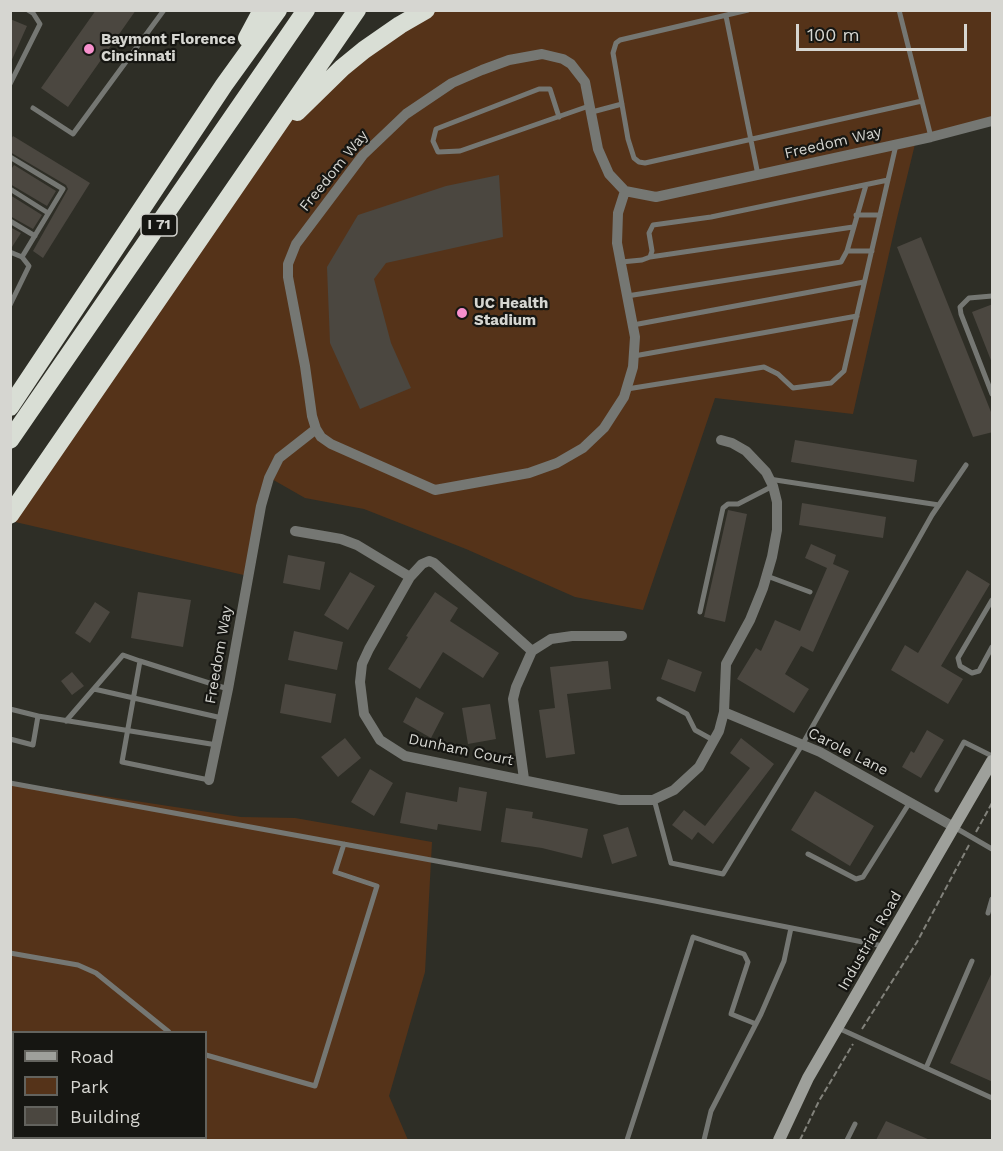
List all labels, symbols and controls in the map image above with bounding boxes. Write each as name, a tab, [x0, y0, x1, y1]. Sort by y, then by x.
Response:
scale bar	[799, 12, 970, 50]
text: 100 m	[807, 24, 860, 45]
place label: Baymont Florence Cincinnati	[101, 31, 236, 66]
marker: Baymont Florence Cincinnati	[82, 42, 96, 56]
street label: Freedom Way	[783, 123, 883, 163]
street label: Freedom Way	[296, 127, 372, 215]
road number: I 71	[141, 214, 177, 236]
place label: UC Health Stadium	[474, 295, 548, 330]
marker: UC Health Stadium	[455, 306, 469, 320]
street label: Freedom Way	[202, 605, 236, 705]
street label: Carole Lane	[805, 724, 891, 780]
street label: Dunham Court	[407, 730, 515, 770]
street label: Industrial Road	[834, 888, 906, 994]
legend	[12, 1031, 207, 1139]
text: Road	[70, 1046, 114, 1067]
text: Park	[70, 1076, 109, 1097]
text: Building	[70, 1106, 140, 1127]

